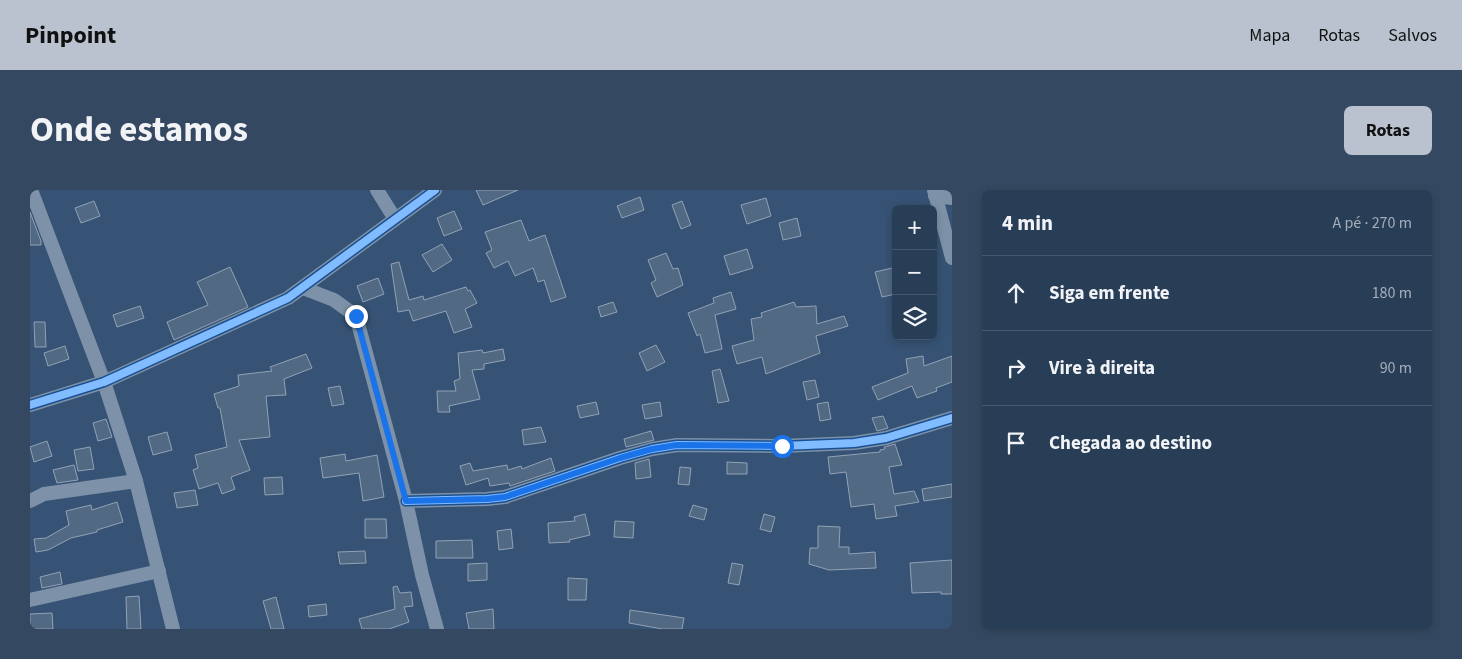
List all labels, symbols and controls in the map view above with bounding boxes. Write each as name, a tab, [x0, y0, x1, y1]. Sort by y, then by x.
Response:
text: Pinpoint	[25, 18, 116, 53]
text: Mapa	[1249, 23, 1290, 48]
text: Rotas	[1318, 23, 1360, 48]
text: Salvos	[1388, 23, 1437, 48]
text: Onde estamos	[30, 105, 248, 155]
button: Rotas	[1344, 106, 1432, 155]
map controls	[892, 205, 937, 340]
button: +	[892, 205, 937, 250]
text: 4 min	[1002, 208, 1053, 238]
text: A pé · 270 m	[1333, 212, 1412, 234]
button: −	[892, 250, 937, 295]
icon: ahead	[1002, 279, 1030, 307]
text: Siga em frente	[1049, 280, 1170, 307]
text: 180 m	[1372, 282, 1412, 304]
button: layers	[892, 295, 937, 340]
route end	[345, 305, 368, 328]
icon: right	[1002, 354, 1030, 382]
text: Vire à direita	[1049, 355, 1155, 382]
text: 90 m	[1380, 357, 1412, 379]
icon: arrive	[1002, 429, 1030, 457]
text: Chegada ao destino	[1049, 430, 1212, 457]
route start	[771, 435, 794, 458]

